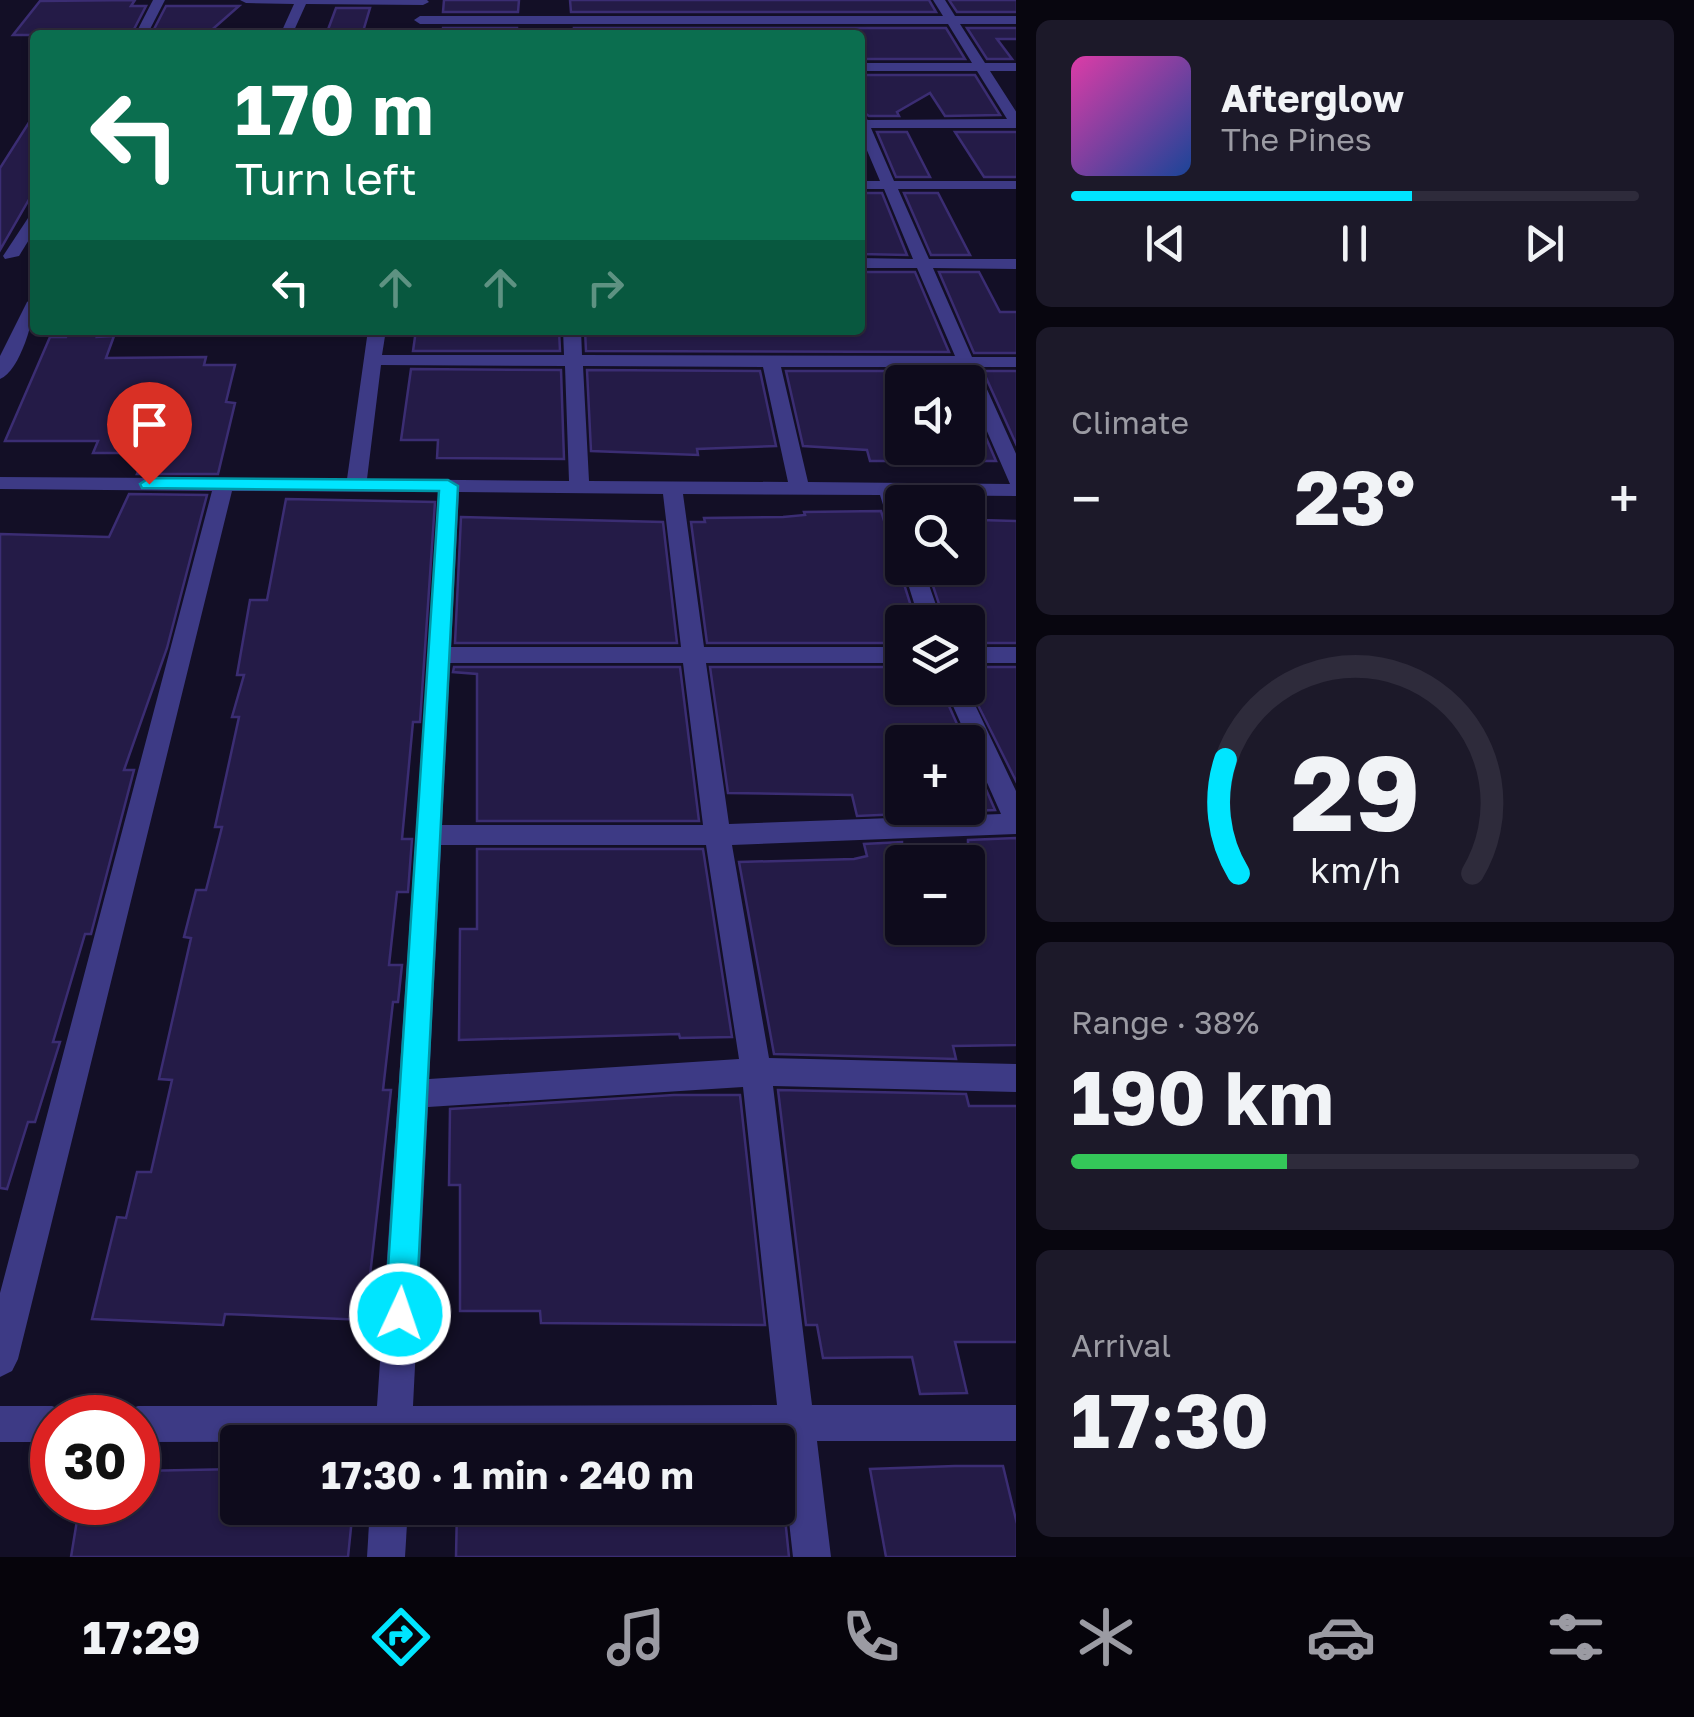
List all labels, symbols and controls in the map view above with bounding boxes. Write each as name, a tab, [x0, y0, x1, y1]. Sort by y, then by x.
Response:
text: 170 m	[235, 66, 433, 150]
icon: left	[70, 70, 200, 200]
text: Afterglow	[1221, 75, 1404, 120]
text: The Pines	[1221, 120, 1372, 158]
text: Turn left	[235, 151, 417, 205]
icon: previous	[1138, 216, 1193, 271]
icon: pause	[1327, 216, 1382, 271]
icon: next	[1517, 216, 1572, 271]
icon: left	[263, 260, 318, 315]
icon: ahead	[368, 260, 423, 315]
icon: ahead	[473, 260, 528, 315]
icon: right	[578, 260, 633, 315]
map controls	[885, 365, 985, 945]
button: sound	[885, 365, 985, 465]
pin	[107, 382, 192, 485]
icon: arrive	[122, 397, 177, 452]
text: Climate	[1071, 403, 1189, 441]
text: 23°	[1295, 451, 1415, 542]
text: −	[1071, 465, 1101, 531]
text: +	[1609, 465, 1639, 531]
button: search	[885, 485, 985, 585]
button: layers	[885, 605, 985, 705]
button: +	[885, 725, 985, 825]
text: 29	[1290, 729, 1420, 854]
button: −	[885, 845, 985, 945]
text: km/h	[1310, 848, 1400, 891]
text: Range · 38%	[1071, 1003, 1259, 1041]
text: 190 km	[1071, 1051, 1334, 1142]
position arrow	[348, 1262, 452, 1366]
text: Arrival	[1071, 1326, 1171, 1364]
text: 17:30	[1071, 1374, 1269, 1465]
speed limit sign: 30	[30, 1395, 160, 1525]
text: 17:30 · 1 min · 240 m	[321, 1452, 694, 1497]
icon: directions	[366, 1602, 436, 1672]
icon: music	[601, 1602, 671, 1672]
icon: phone	[836, 1602, 906, 1672]
icon: climate	[1071, 1602, 1141, 1672]
icon: car	[1306, 1602, 1376, 1672]
icon: filters	[1541, 1602, 1611, 1672]
text: 17:29	[83, 1610, 201, 1664]

